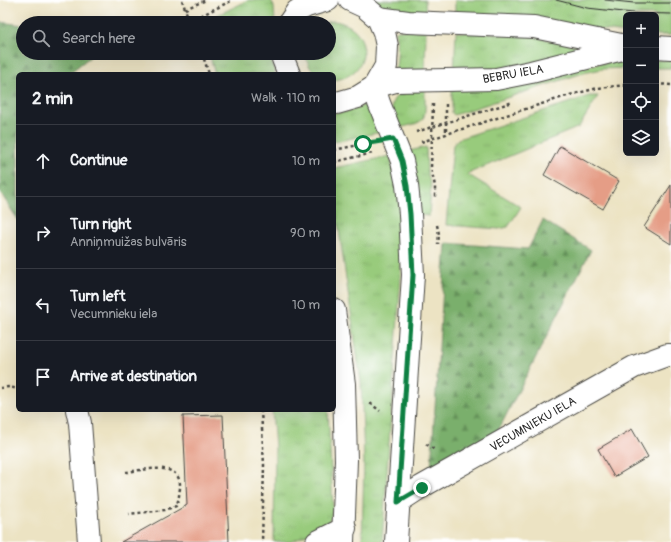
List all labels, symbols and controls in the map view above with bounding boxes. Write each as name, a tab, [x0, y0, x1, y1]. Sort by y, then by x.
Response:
map controls	[623, 12, 659, 156]
button: +	[623, 12, 659, 48]
search box	[16, 16, 336, 60]
icon: search	[30, 27, 52, 49]
text: Search here	[62, 29, 135, 48]
button: −	[623, 48, 659, 84]
street label: BEBRU IELA	[481, 62, 545, 87]
button: locate	[623, 84, 659, 120]
text: 2 min	[32, 88, 73, 109]
text: Walk · 110 m	[251, 90, 320, 106]
button: layers	[623, 120, 659, 156]
route start	[354, 135, 372, 153]
icon: ahead	[32, 150, 54, 172]
text: Continue	[70, 151, 128, 170]
text: 10 m	[292, 153, 320, 169]
text: Turn right	[70, 215, 131, 234]
icon: right	[32, 222, 54, 244]
text: 90 m	[290, 225, 320, 241]
text: Anniņmuižas bulvāris	[70, 234, 186, 250]
text: Turn left	[70, 287, 126, 306]
icon: left	[32, 294, 54, 316]
text: 10 m	[292, 297, 320, 313]
text: Vecumnieku iela	[70, 306, 157, 322]
icon: arrive	[32, 366, 54, 388]
text: Arrive at destination	[70, 367, 197, 386]
street label: VECUMNIEKU IELA	[487, 394, 579, 455]
route end	[413, 479, 431, 497]

